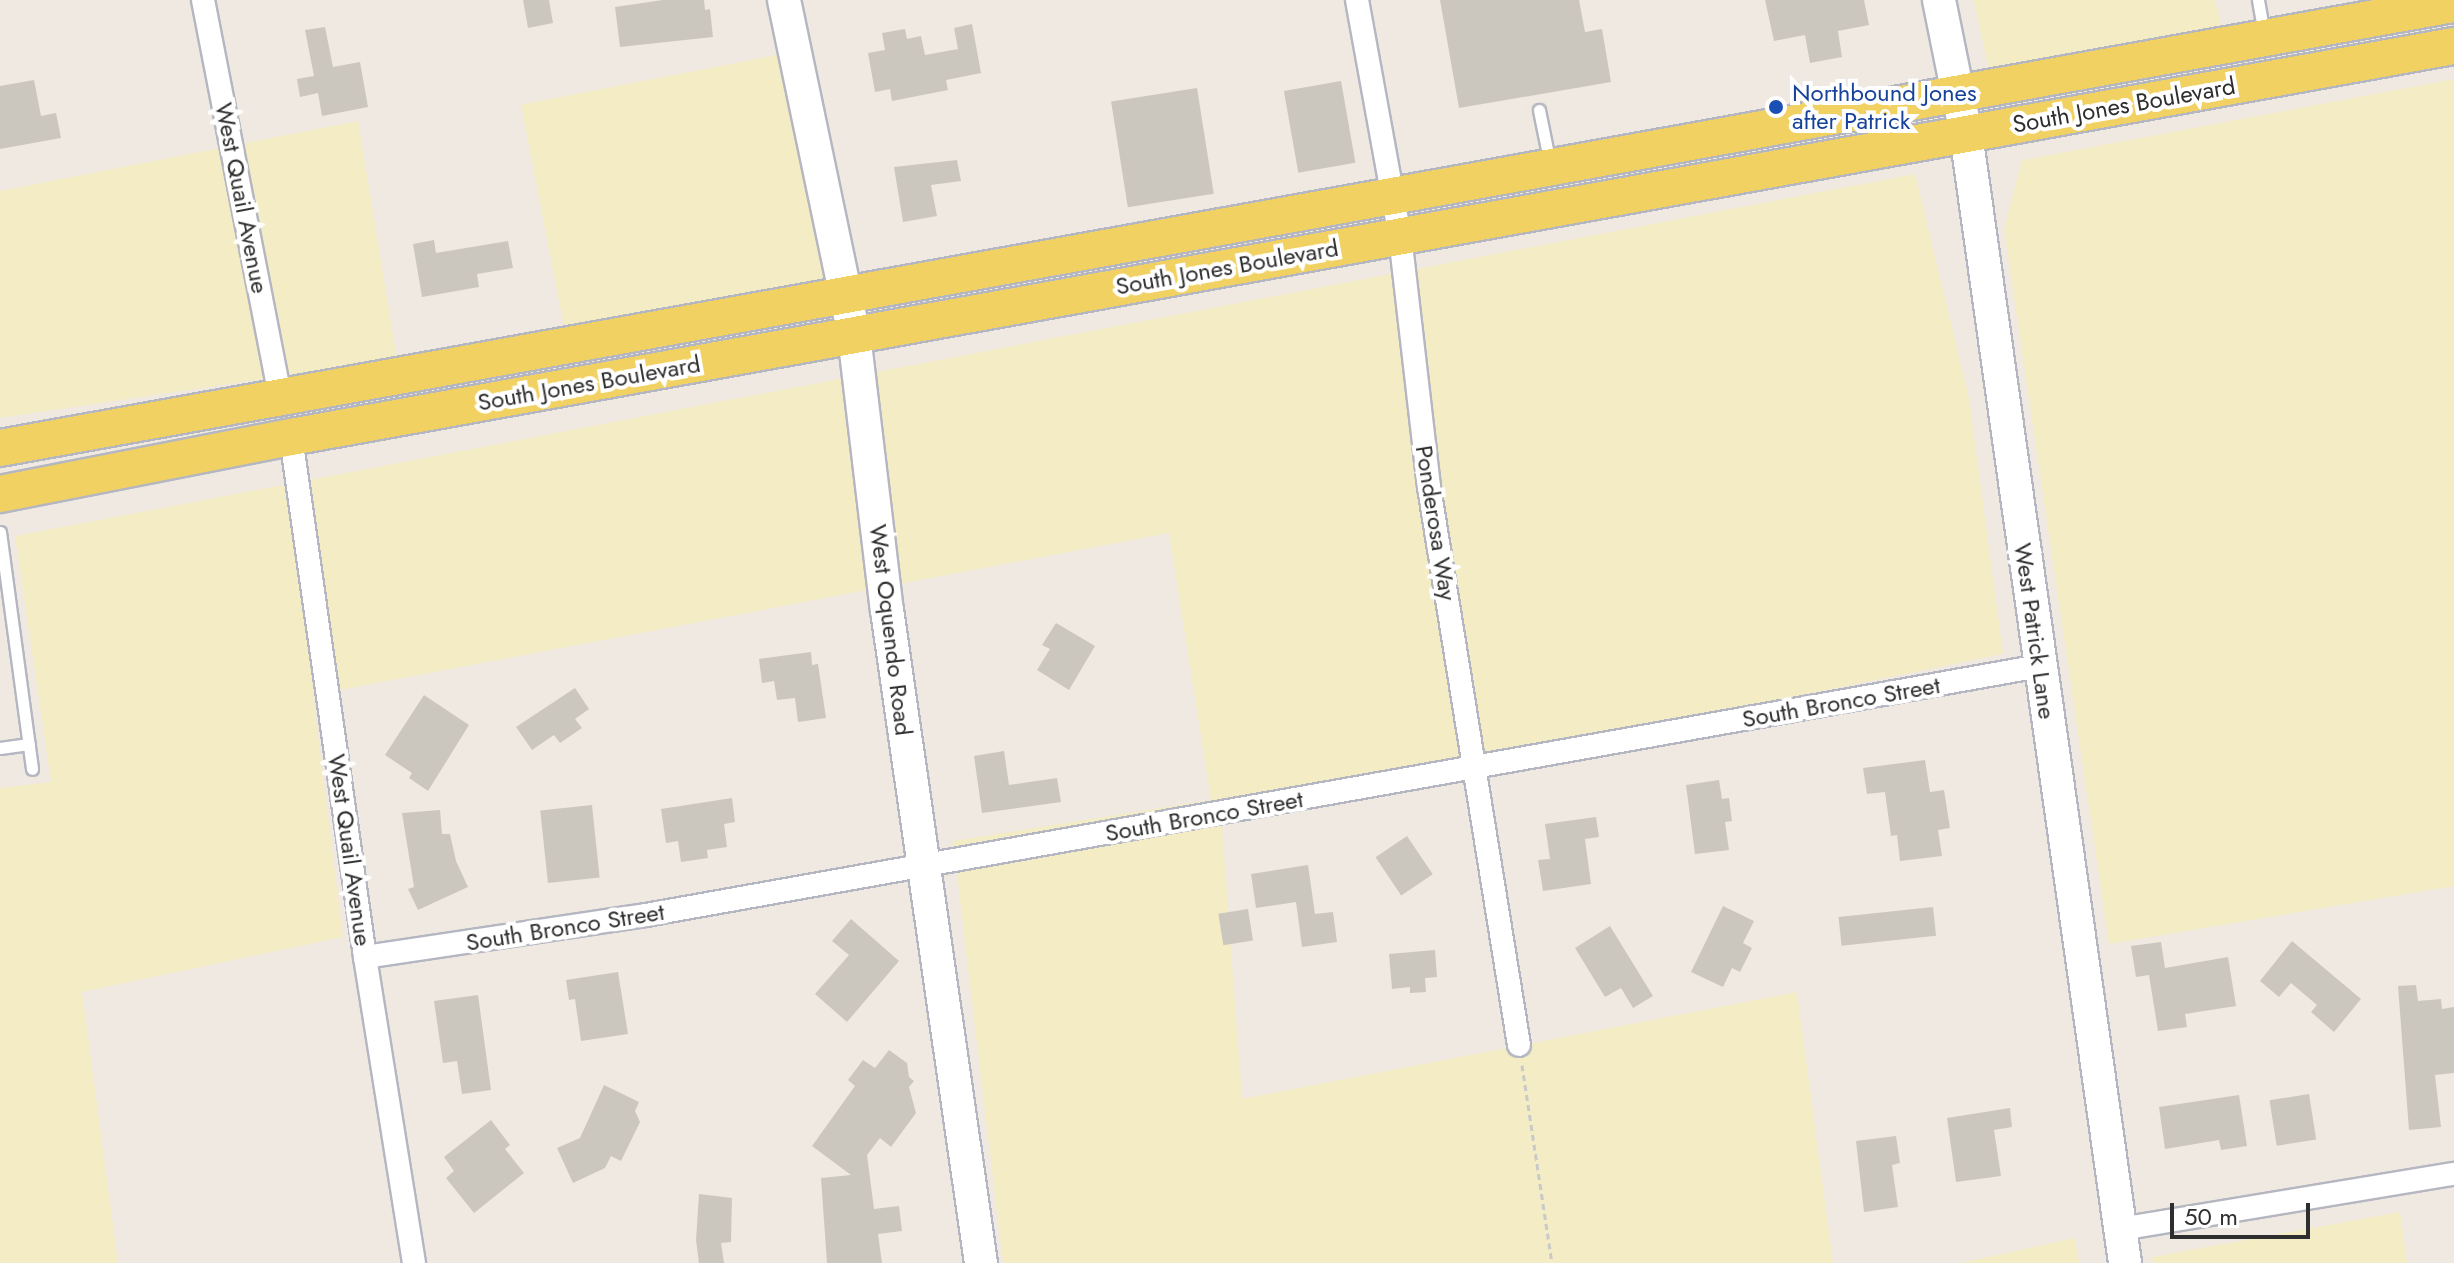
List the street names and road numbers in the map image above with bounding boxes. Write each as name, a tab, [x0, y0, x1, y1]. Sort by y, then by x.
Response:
street label: South Jones Boulevard	[2010, 71, 2238, 139]
street label: West Quail Avenue	[209, 100, 275, 296]
street label: South Jones Boulevard	[1113, 233, 1341, 301]
street label: South Jones Boulevard	[475, 349, 703, 417]
street label: Ponderosa Way	[1410, 443, 1462, 603]
street label: West Oquendo Road	[864, 523, 918, 737]
street label: West Patrick Lane	[2008, 541, 2062, 721]
street label: South Bronco Street	[1740, 670, 1942, 734]
street label: West Quail Avenue	[322, 752, 378, 948]
street label: South Bronco Street	[1103, 784, 1305, 848]
street label: South Bronco Street	[464, 897, 666, 957]

